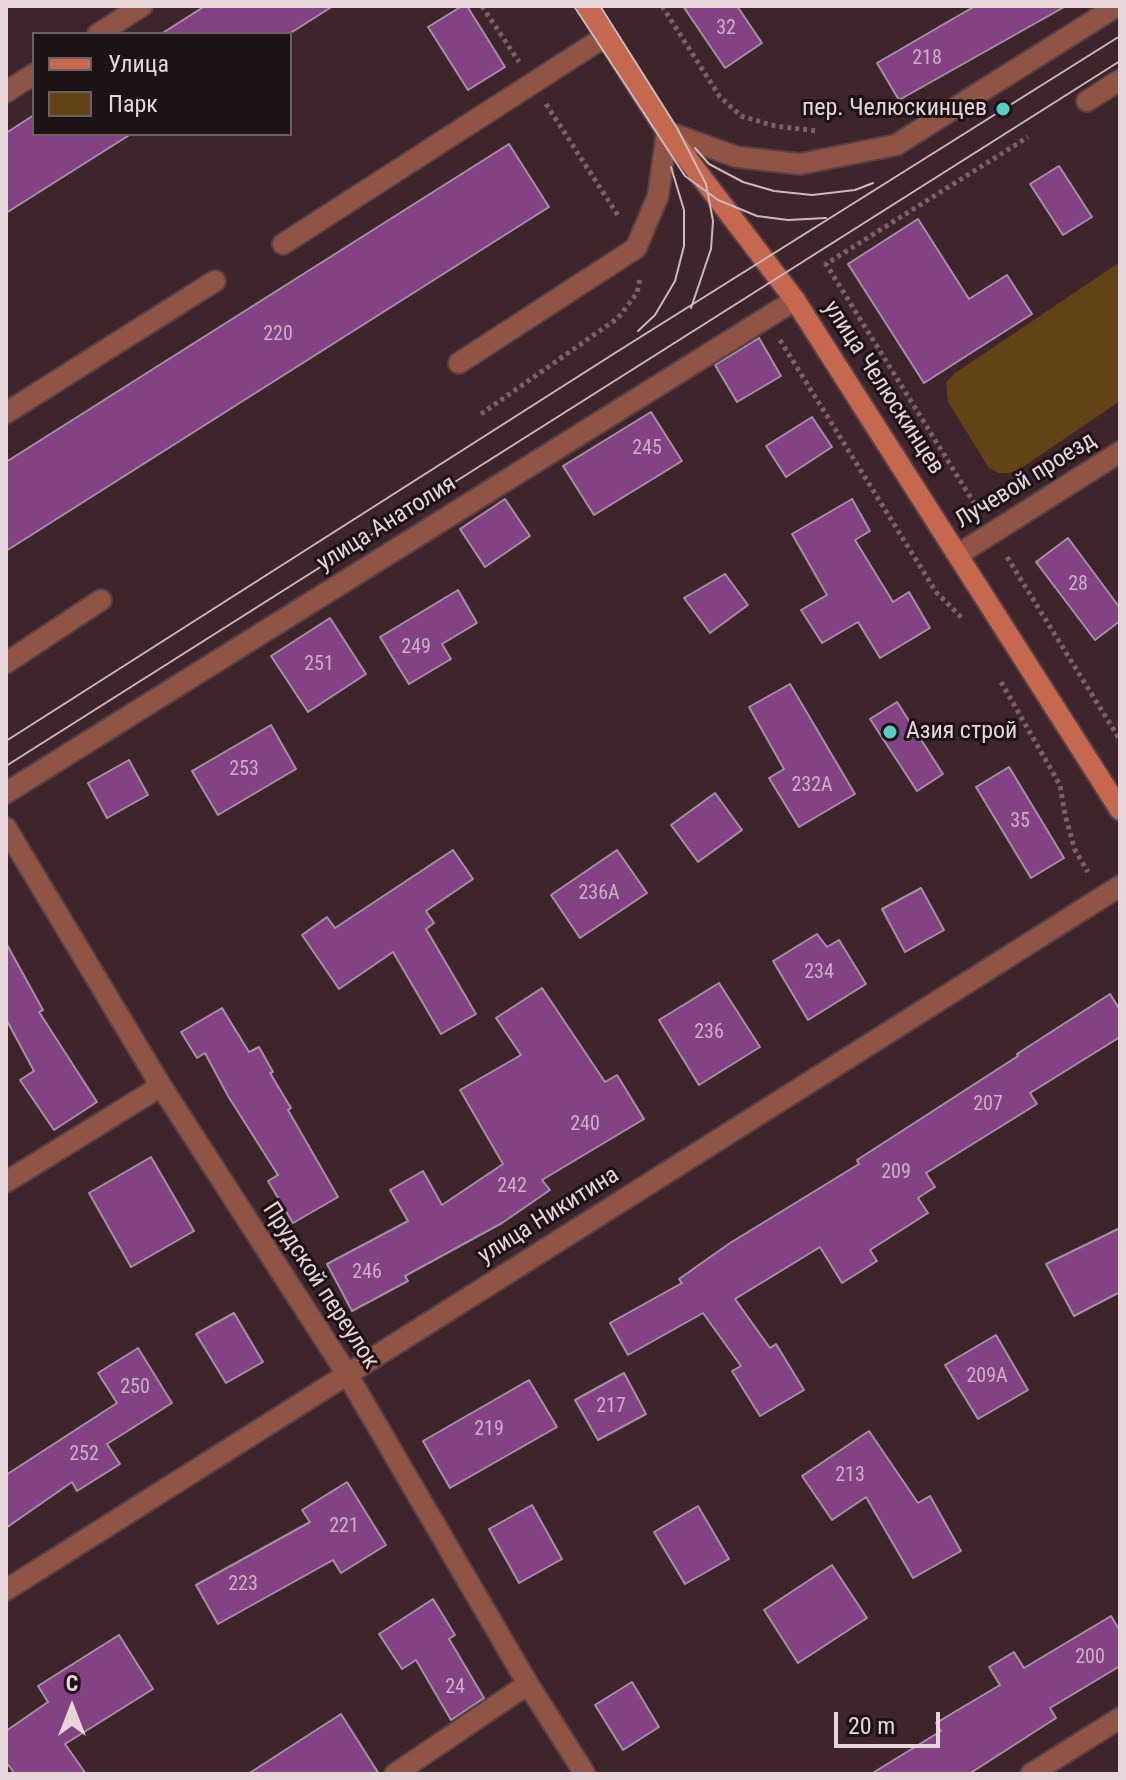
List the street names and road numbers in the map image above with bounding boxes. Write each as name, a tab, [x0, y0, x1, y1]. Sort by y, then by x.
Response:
street label: улица Челюскинцев	[816, 296, 950, 480]
street label: Лучевой проезд	[950, 426, 1102, 536]
street label: улица Анатолия	[312, 470, 462, 578]
street label: улица Никитина	[473, 1161, 625, 1271]
street label: Прудской переулок	[255, 1197, 385, 1375]

